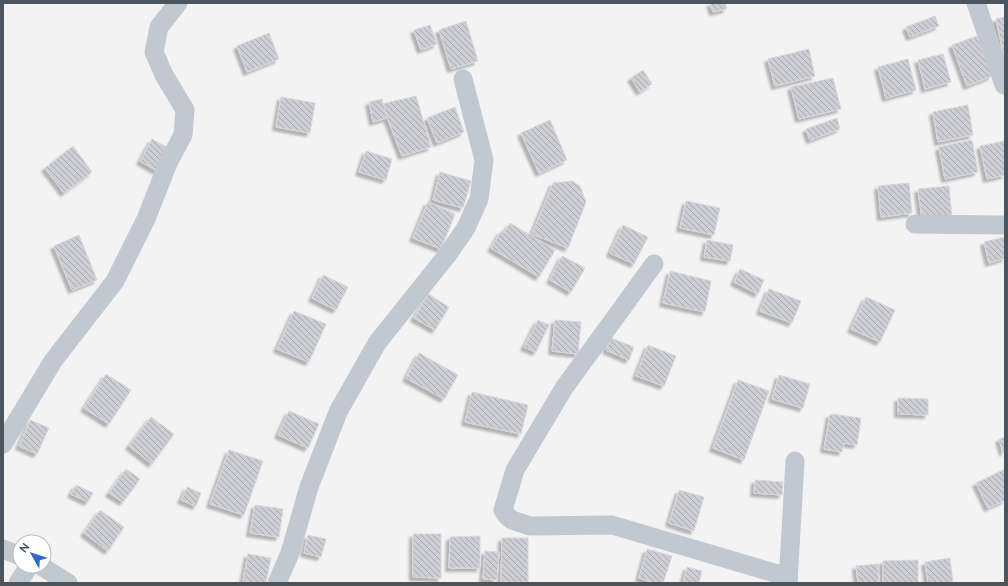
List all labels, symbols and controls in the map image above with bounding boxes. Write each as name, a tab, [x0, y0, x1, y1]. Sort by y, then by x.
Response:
north arrow	[12, 534, 52, 574]
text: N	[17, 541, 32, 555]

